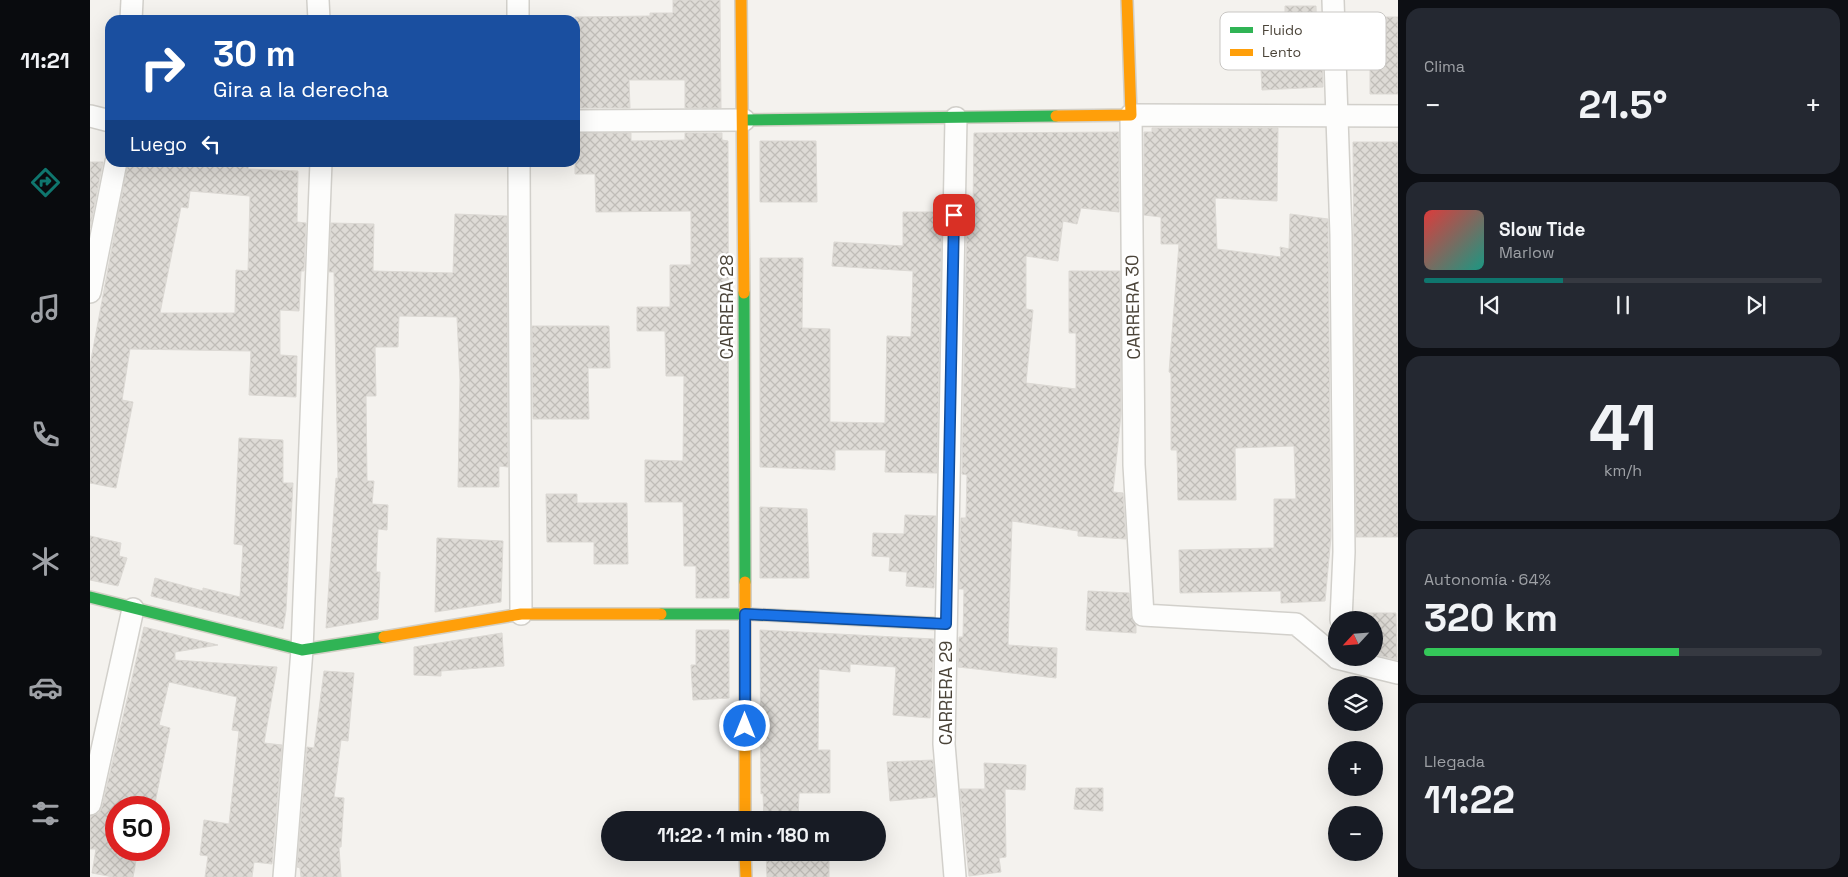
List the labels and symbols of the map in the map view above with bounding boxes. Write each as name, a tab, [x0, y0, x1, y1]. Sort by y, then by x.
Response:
legend	[1220, 12, 1386, 70]
text: Fluido	[1262, 21, 1303, 39]
text: Lento	[1262, 43, 1301, 61]
pin	[933, 194, 975, 236]
street label: CARRERA 30	[1120, 254, 1145, 360]
street label: CARRERA 28	[715, 255, 738, 359]
north arrow	[1328, 611, 1382, 666]
street label: CARRERA 29	[934, 641, 957, 745]
position arrow	[718, 699, 770, 751]
speed limit sign: 50	[105, 796, 170, 861]

